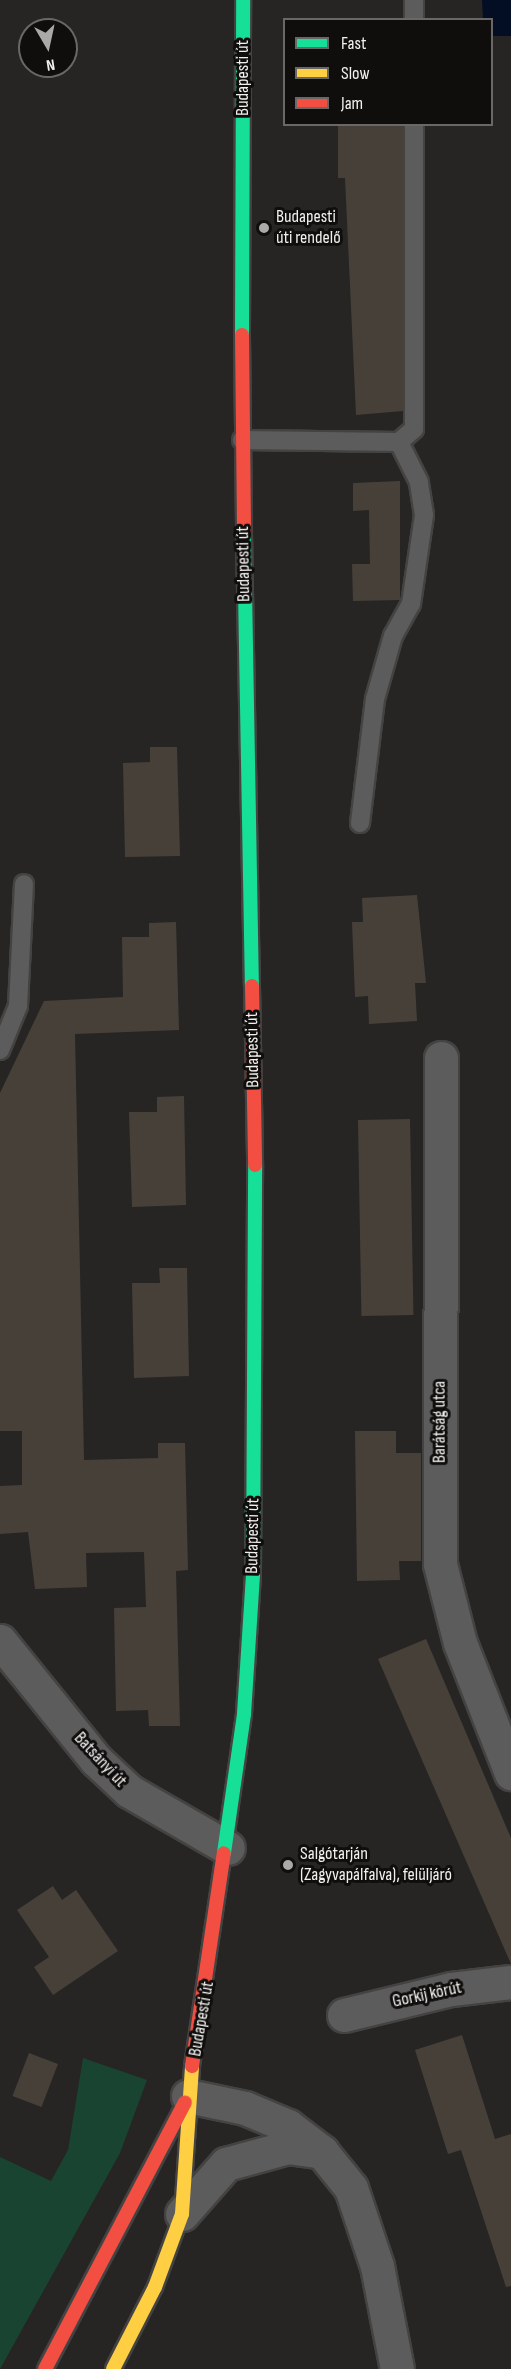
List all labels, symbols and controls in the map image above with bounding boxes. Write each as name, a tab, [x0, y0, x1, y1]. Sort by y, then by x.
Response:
north arrow	[18, 18, 78, 78]
legend	[283, 18, 493, 126]
text: Fast	[341, 33, 366, 54]
street label: Budapesti út	[232, 40, 254, 116]
text: N	[45, 54, 56, 74]
text: Slow	[341, 63, 370, 84]
text: Jam	[341, 93, 363, 114]
place label: Budapesti úti rendelő	[276, 207, 341, 250]
marker: Budapesti úti rendelő	[257, 221, 271, 235]
street label: Budapesti út	[233, 526, 255, 602]
street label: Budapesti út	[242, 1012, 264, 1088]
street label: Barátság utca	[429, 1381, 451, 1463]
street label: Budapesti út	[242, 1498, 264, 1574]
street label: Batsányi út	[69, 1728, 131, 1792]
place label: Salgótarján (Zagyvapálfalva), felüljáró	[300, 1844, 452, 1886]
marker: Salgótarján (Zagyvapálfalva), felüljáró	[281, 1858, 295, 1872]
street label: Gorkij körút	[390, 1977, 464, 2013]
street label: Budapesti út	[185, 1980, 219, 2058]

